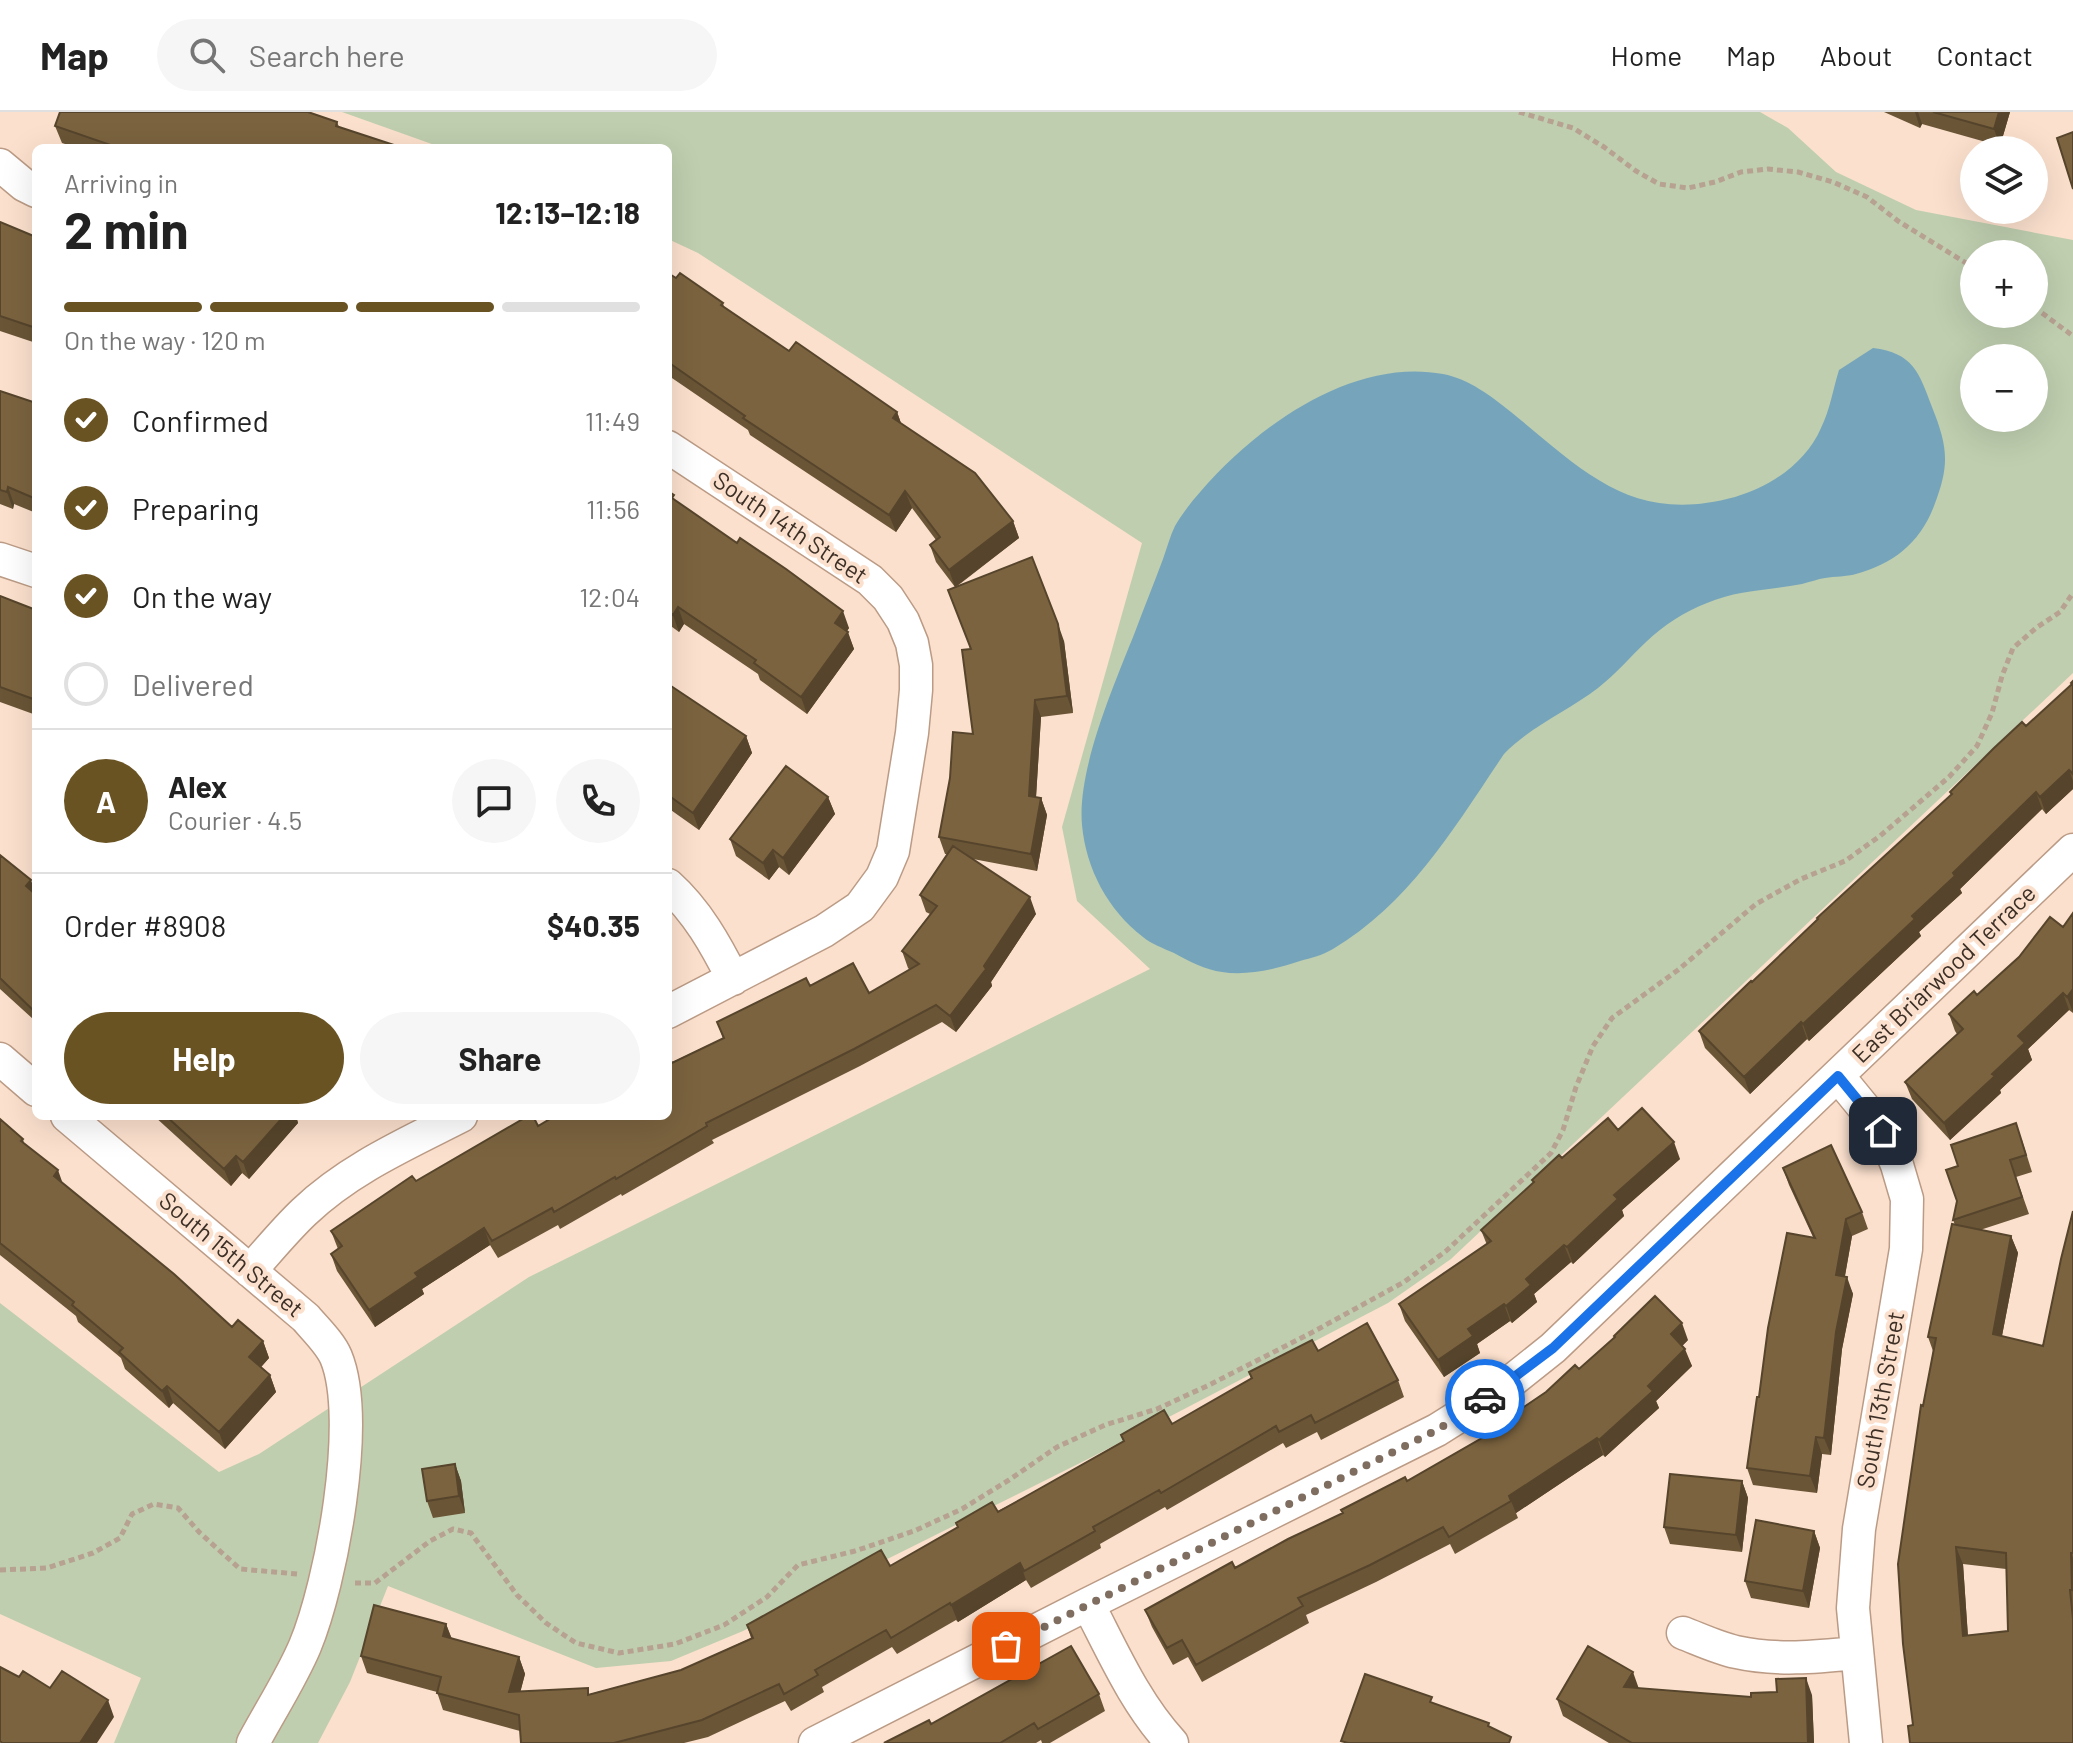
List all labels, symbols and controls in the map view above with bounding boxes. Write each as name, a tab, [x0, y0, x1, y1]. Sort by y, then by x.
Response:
search box	[157, 19, 717, 91]
text: Map	[40, 32, 109, 78]
icon: search	[185, 33, 229, 77]
text: Search here	[249, 37, 405, 73]
text: Home	[1611, 38, 1682, 72]
text: Map	[1726, 38, 1776, 72]
text: About	[1820, 38, 1892, 72]
text: Contact	[1936, 38, 2033, 72]
map controls	[1960, 136, 2048, 432]
button: layers	[1960, 136, 2048, 224]
text: Arriving in	[64, 167, 178, 198]
text: 12:13–12:18	[495, 194, 640, 230]
text: 2 min	[64, 197, 189, 259]
button: +	[1960, 240, 2048, 328]
text: On the way · 120 m	[64, 324, 266, 355]
button: −	[1960, 344, 2048, 432]
icon: check	[64, 398, 108, 442]
text: Confirmed	[132, 402, 269, 438]
text: 11:49	[585, 405, 640, 436]
street label: South 14th Street	[708, 464, 874, 589]
icon: check	[64, 486, 108, 530]
text: Preparing	[132, 490, 259, 526]
text: 11:56	[586, 493, 640, 524]
icon: check	[64, 574, 108, 618]
text: On the way	[132, 578, 272, 614]
text: 12:04	[579, 581, 640, 612]
text: Delivered	[132, 666, 254, 702]
button: chat	[452, 759, 536, 843]
button: phone	[556, 759, 640, 843]
text: Alex	[168, 768, 227, 804]
text: A	[96, 783, 116, 819]
text: Courier · 4.5	[168, 804, 302, 835]
street label: East Briarwood Terrace	[1845, 878, 2041, 1068]
text: Order #8908	[64, 907, 226, 943]
text: $40.35	[547, 907, 640, 943]
button: Help	[64, 1012, 344, 1104]
button: Share	[360, 1012, 640, 1104]
pin	[1849, 1097, 1917, 1165]
icon: home	[1861, 1109, 1905, 1153]
street label: South 15th Street	[154, 1185, 310, 1323]
street label: South 13th Street	[1850, 1309, 1909, 1490]
courier	[1445, 1359, 1525, 1439]
icon: car	[1463, 1377, 1507, 1421]
pin	[972, 1612, 1040, 1680]
icon: bag	[984, 1624, 1028, 1668]

